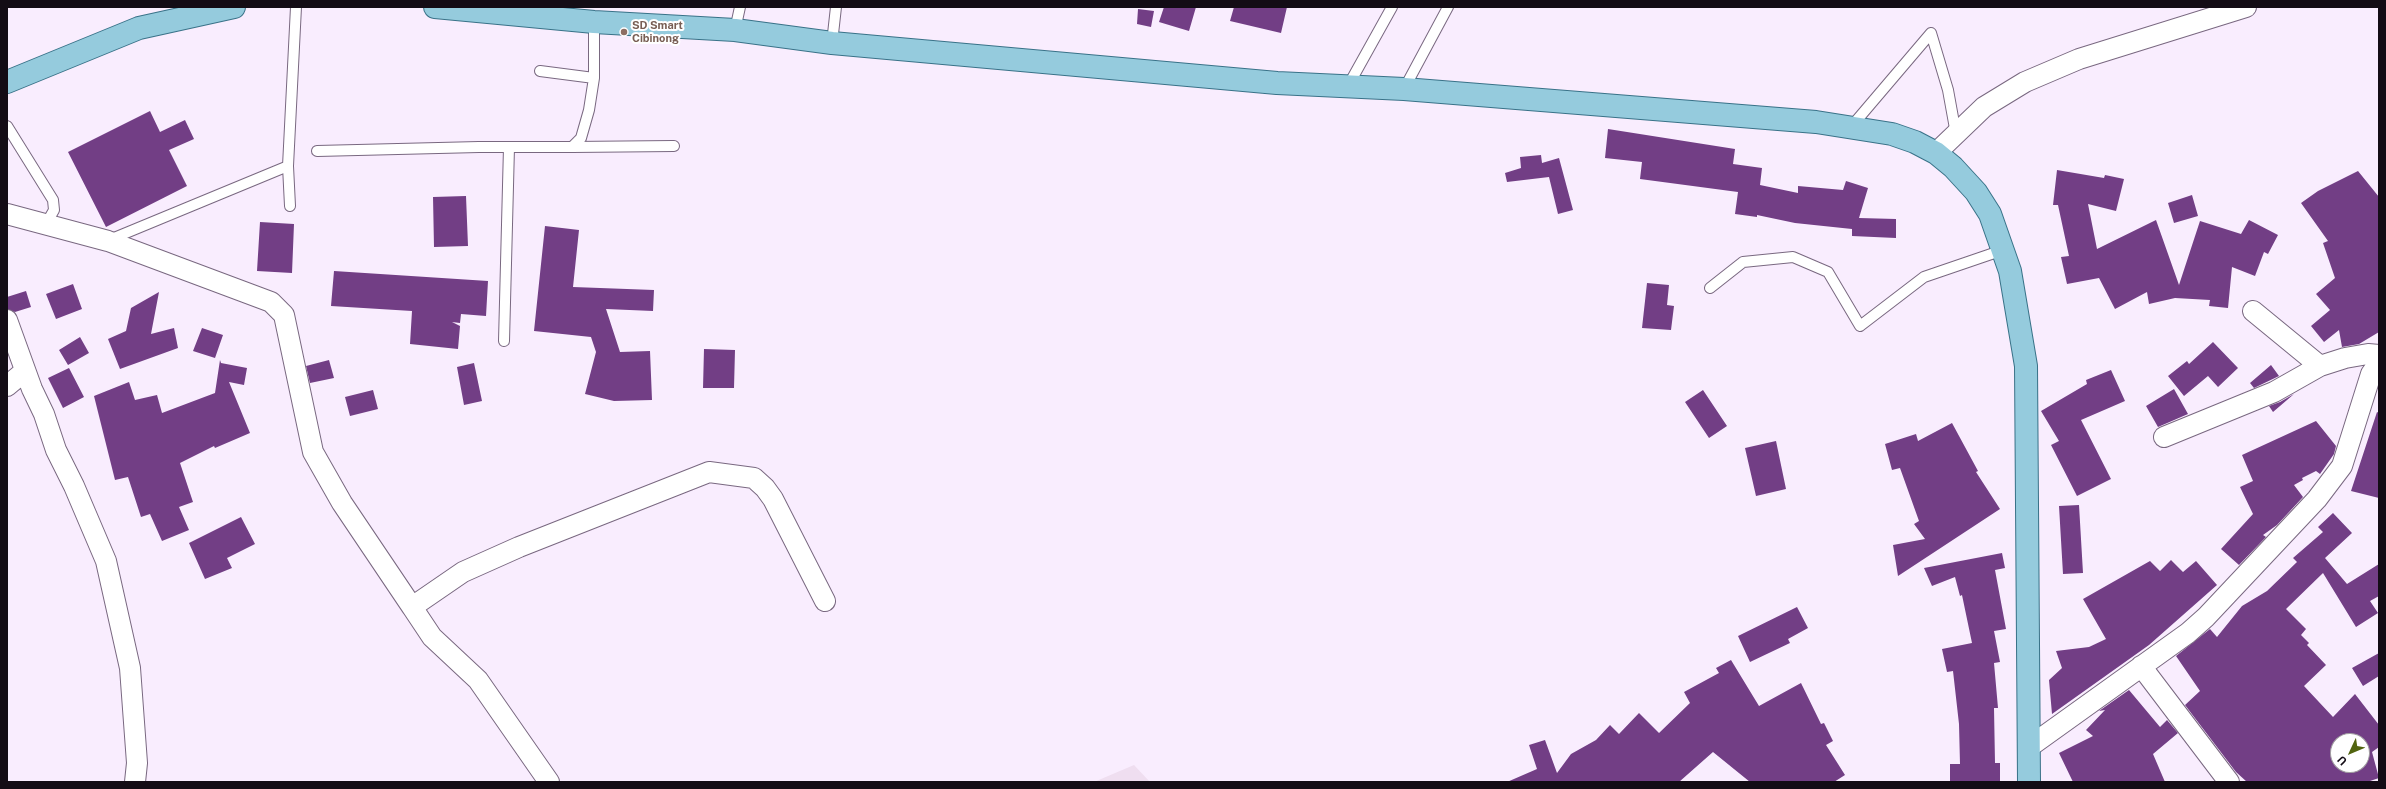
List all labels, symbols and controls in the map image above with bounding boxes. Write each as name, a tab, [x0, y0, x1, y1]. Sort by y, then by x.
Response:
place label: SD Smart Cibinong	[632, 19, 683, 45]
marker: SD Smart Cibinong	[619, 27, 629, 37]
north arrow	[2330, 733, 2370, 773]
text: U	[2335, 754, 2349, 768]

